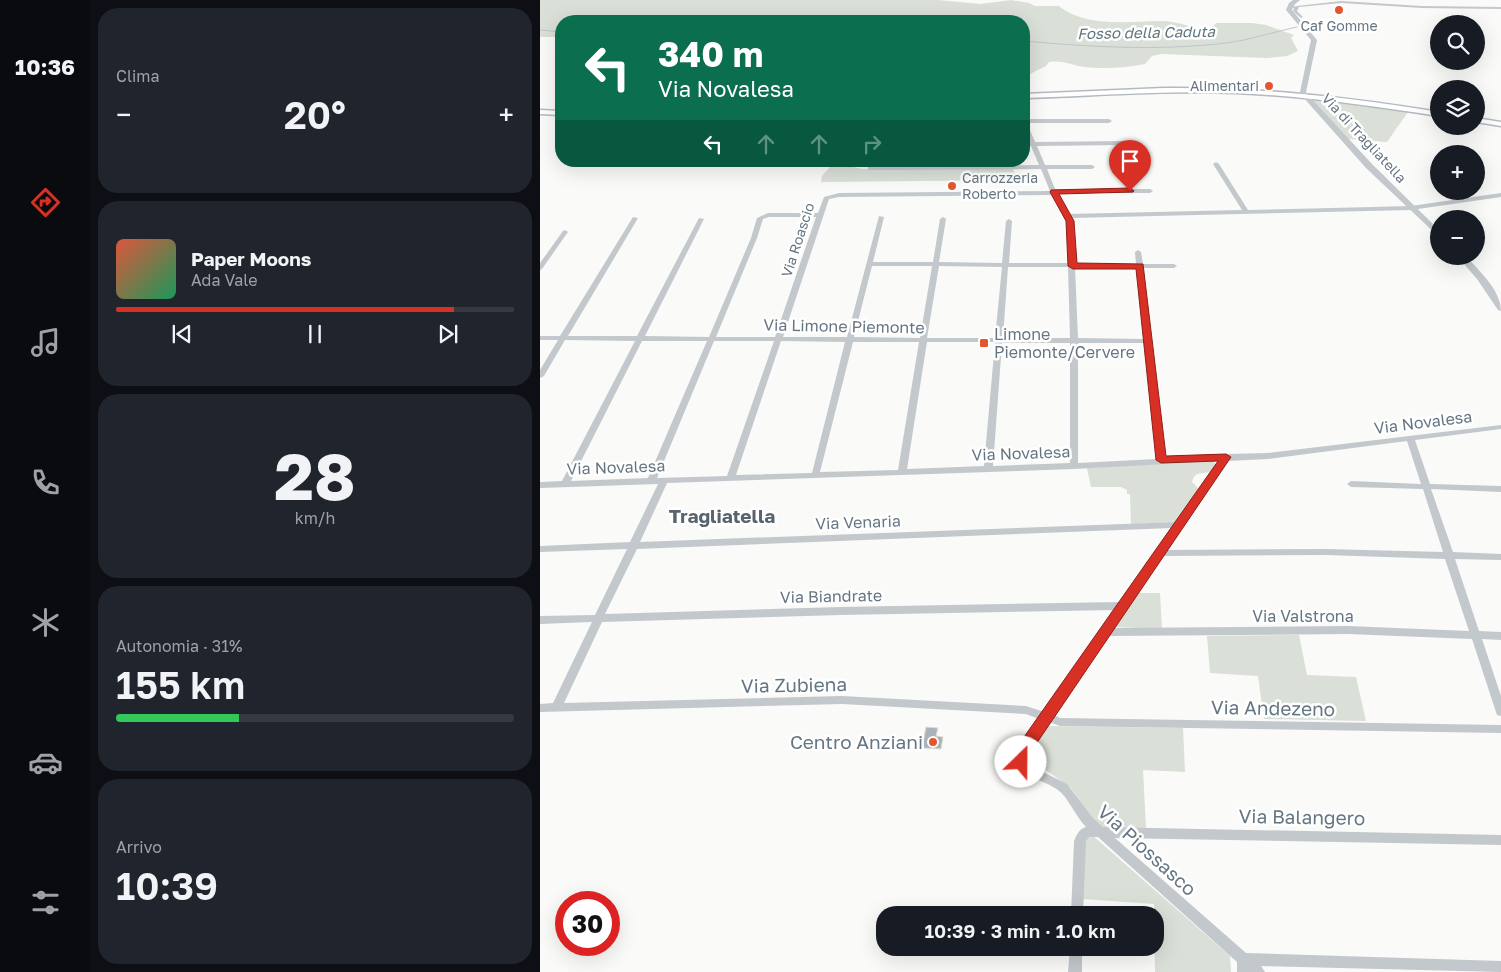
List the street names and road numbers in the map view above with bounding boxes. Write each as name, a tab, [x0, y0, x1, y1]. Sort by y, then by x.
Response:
street label: Via di Tragliatella	[1319, 89, 1410, 186]
street label: Via Roascio	[777, 200, 818, 279]
street label: Via Limone Piemonte	[763, 315, 925, 337]
street label: Via Novalesa	[1373, 406, 1473, 438]
street label: Via Novalesa	[971, 441, 1071, 465]
street label: Via Novalesa	[566, 455, 666, 479]
street label: Via Venaria	[815, 511, 901, 533]
street label: Via Biandrate	[780, 585, 882, 607]
street label: Via Valstrona	[1252, 606, 1354, 626]
street label: Via Zubiena	[741, 672, 847, 697]
street label: Via Andezeno	[1211, 695, 1335, 720]
street label: Via Piossasco	[1093, 799, 1201, 900]
street label: Via Balangero	[1239, 804, 1366, 829]

